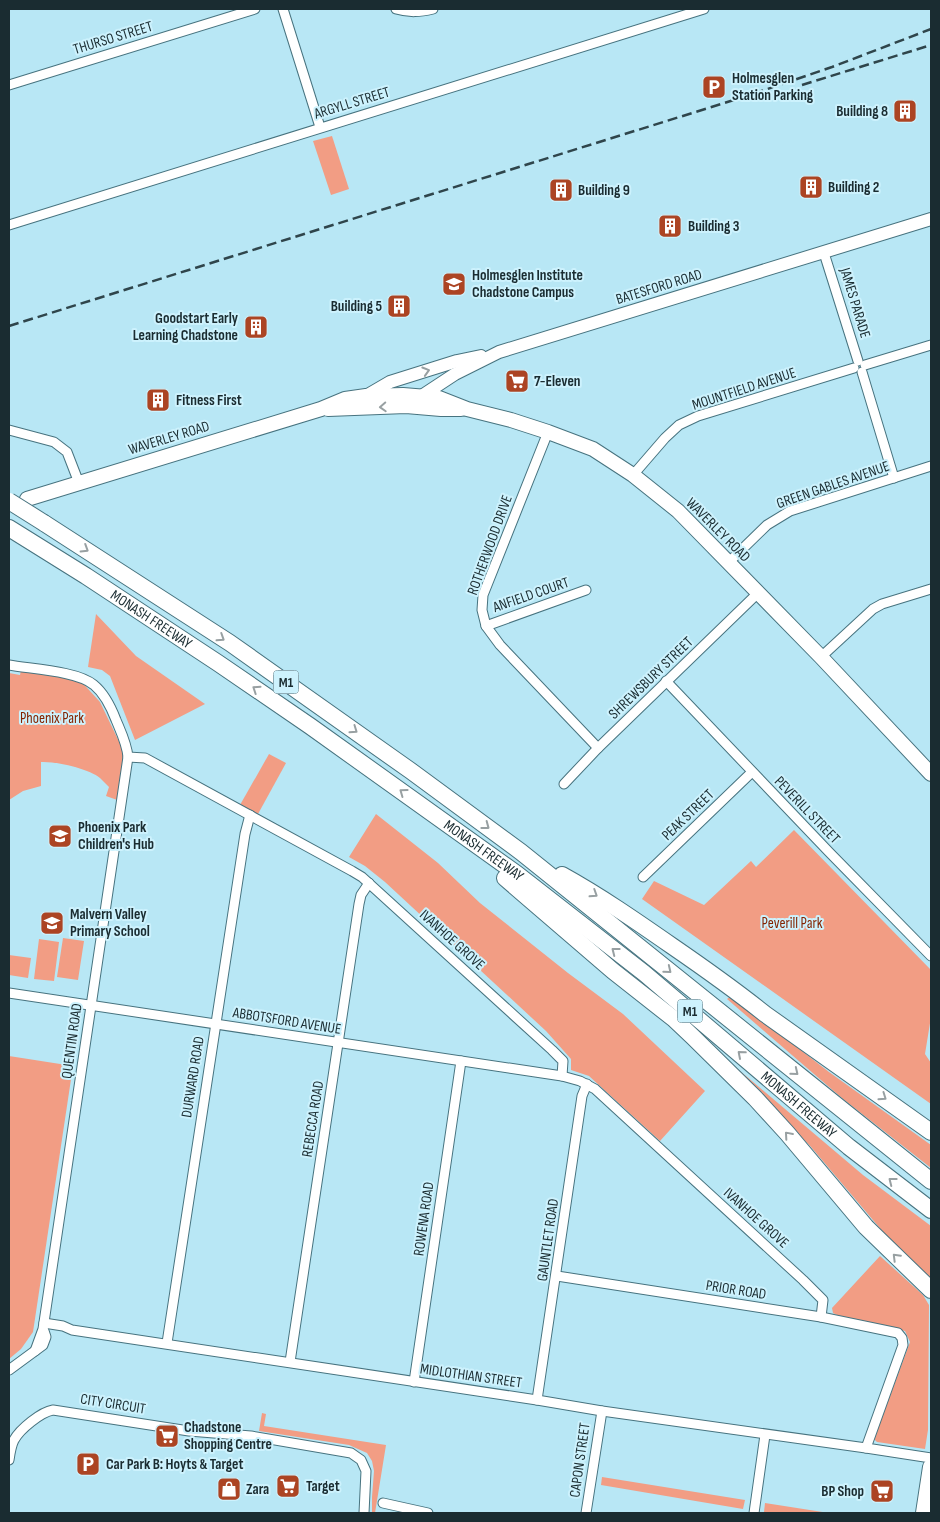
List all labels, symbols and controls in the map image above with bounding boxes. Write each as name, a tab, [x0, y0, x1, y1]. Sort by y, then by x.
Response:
street label: THURSO STREET	[71, 17, 155, 59]
place label: Holmesglen Station Parking	[732, 69, 814, 105]
parking icon: Holmesglen Station Parking	[701, 74, 727, 100]
street label: ARGYLL STREET	[311, 82, 392, 124]
building icon: Building 8	[892, 98, 918, 124]
place label: Building 8	[836, 102, 888, 121]
building icon: Building 2	[798, 174, 824, 200]
building icon: Building 9	[548, 177, 574, 203]
place label: Building 2	[828, 178, 879, 197]
place label: Building 9	[578, 181, 630, 200]
building icon: Building 3	[657, 213, 683, 239]
place label: Building 3	[688, 217, 740, 236]
street label: BATESFORD ROAD	[614, 265, 704, 309]
street label: JAMES PARADE	[835, 265, 875, 340]
place label: Holmesglen Institute Chadstone Campus	[472, 266, 583, 302]
school or university icon: Holmesglen Institute Chadstone Campus	[441, 271, 467, 297]
building icon: Building 5	[386, 293, 412, 319]
place label: Building 5	[331, 297, 382, 316]
place label: Goodstart Early Learning Chadstone	[133, 309, 239, 345]
building icon: Goodstart Early Learning Chadstone	[243, 314, 269, 340]
street label: MOUNTFIELD AVENUE	[690, 363, 798, 415]
one-way arrow	[422, 366, 430, 376]
supermarket icon: 7-Eleven	[504, 368, 530, 394]
place label: 7-Eleven	[534, 372, 581, 391]
building icon: Fitness First	[145, 387, 171, 413]
place label: Fitness First	[176, 391, 242, 410]
one-way arrow	[379, 401, 387, 412]
street label: WAVERLEY ROAD	[126, 417, 212, 459]
street label: GREEN GABLES AVENUE	[774, 457, 892, 513]
street label: ROTHERWOOD DRIVE	[463, 492, 517, 598]
street label: WAVERLEY ROAD	[682, 494, 754, 566]
one-way arrow	[80, 542, 89, 552]
street label: ANFIELD COURT	[489, 573, 572, 617]
street label: MONASH FREEWAY	[107, 585, 196, 653]
one-way arrow	[216, 631, 225, 641]
street label: SHREWSBURY STREET	[605, 633, 697, 723]
road number: M1	[274, 670, 298, 694]
one-way arrow	[252, 686, 262, 695]
park label: Phoenix Park	[20, 709, 84, 728]
one-way arrow	[349, 724, 358, 733]
street label: PEVERILL STREET	[770, 772, 844, 848]
street label: PEAK STREET	[658, 785, 718, 845]
one-way arrow	[399, 789, 409, 798]
street label: MONASH FREEWAY	[440, 815, 528, 886]
place label: Phoenix Park Children's Hub	[78, 818, 154, 854]
one-way arrow	[480, 820, 490, 829]
school or university icon: Phoenix Park Children's Hub	[47, 823, 73, 849]
one-way arrow	[588, 888, 597, 897]
place label: Malvern Valley Primary School	[70, 905, 150, 941]
street label: IVANHOE GROVE	[415, 906, 489, 974]
school or university icon: Malvern Valley Primary School	[39, 910, 65, 936]
park label: Peverill Park	[762, 914, 823, 933]
one-way arrow	[611, 948, 621, 957]
one-way arrow	[662, 965, 671, 973]
road number: M1	[678, 999, 702, 1022]
street label: QUENTIN ROAD	[57, 1002, 87, 1080]
street label: ABBOTSFORD AVENUE	[231, 1003, 342, 1039]
street label: DURWARD ROAD	[177, 1035, 209, 1119]
one-way arrow	[737, 1051, 746, 1060]
one-way arrow	[789, 1066, 798, 1074]
street label: MONASH FREEWAY	[757, 1067, 841, 1142]
street label: REBECCA ROAD	[298, 1079, 328, 1159]
one-way arrow	[877, 1091, 887, 1100]
one-way arrow	[786, 1132, 794, 1141]
one-way arrow	[888, 1178, 898, 1187]
street label: ROWENA ROAD	[409, 1181, 439, 1257]
street label: IVANHOE GROVE	[719, 1184, 793, 1252]
street label: GAUNTLET ROAD	[533, 1198, 563, 1282]
one-way arrow	[893, 1253, 902, 1262]
street label: PRIOR ROAD	[704, 1276, 768, 1304]
street label: MIDLOTHIAN STREET	[419, 1359, 523, 1393]
street label: CITY CIRCUIT	[79, 1389, 147, 1419]
place label: Chadstone Shopping Centre	[184, 1418, 272, 1454]
street label: CAPON STREET	[565, 1421, 595, 1499]
supermarket icon: Chadstone Shopping Centre	[154, 1423, 180, 1449]
parking icon: Car Park B: Hoyts & Target	[75, 1451, 101, 1477]
place label: Car Park B: Hoyts & Target	[106, 1455, 243, 1474]
supermarket icon: Target	[275, 1473, 301, 1499]
shop icon: Zara	[216, 1476, 242, 1502]
place label: Target	[306, 1477, 340, 1496]
supermarket icon: BP Shop	[869, 1478, 895, 1504]
place label: Zara	[246, 1480, 269, 1499]
place label: BP Shop	[821, 1482, 864, 1501]

